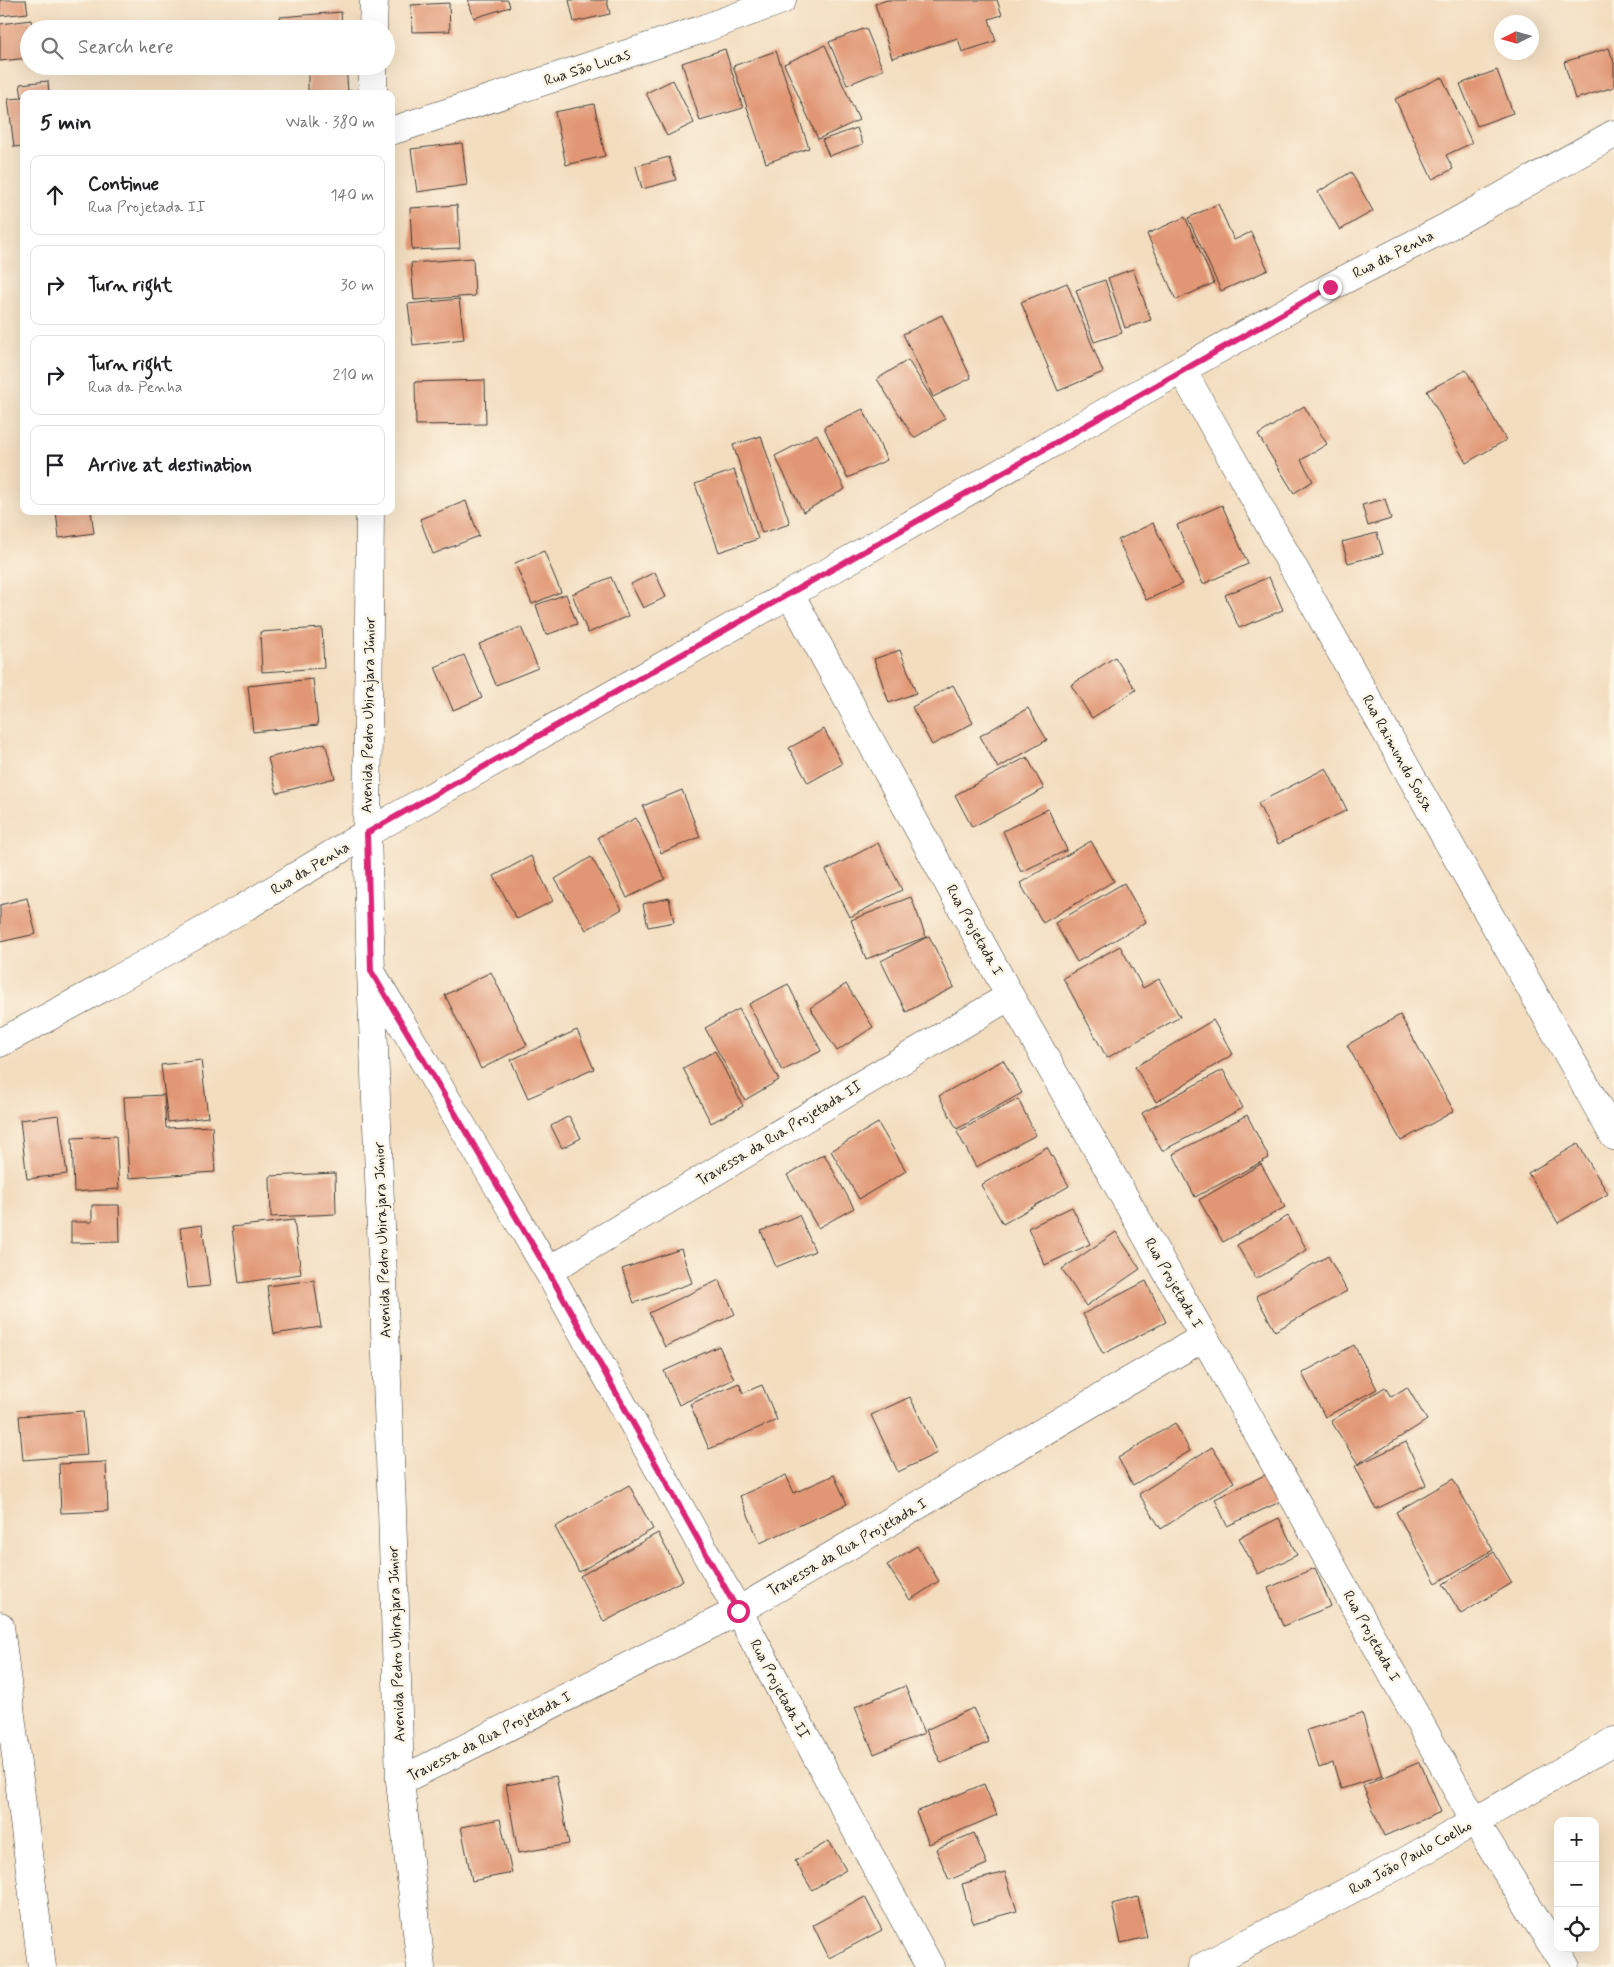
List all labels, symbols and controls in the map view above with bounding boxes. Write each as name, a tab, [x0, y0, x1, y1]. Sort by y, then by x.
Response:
north arrow	[1494, 15, 1539, 60]
search box	[20, 20, 395, 75]
icon: search	[38, 34, 66, 62]
text: Search here	[78, 35, 174, 60]
street label: Rua São Lucas	[542, 45, 633, 91]
text: 5 min	[40, 109, 92, 137]
text: Walk · 380 m	[285, 112, 375, 133]
text: Continue	[88, 172, 159, 197]
icon: ahead	[41, 181, 69, 209]
text: 140 m	[330, 185, 374, 206]
text: Rua Projetada II	[88, 197, 205, 218]
street label: Rua da Penha	[1349, 226, 1438, 284]
icon: right	[41, 271, 69, 299]
text: Turn right	[88, 273, 172, 298]
text: 30 m	[341, 275, 374, 296]
route end	[1319, 276, 1342, 299]
text: Turn right	[88, 352, 172, 377]
icon: right	[41, 361, 69, 389]
text: 210 m	[333, 365, 374, 386]
text: Rua da Penha	[88, 377, 183, 398]
icon: arrive	[41, 451, 69, 479]
text: Arrive at destination	[88, 453, 252, 478]
street label: Avenida Pedro Ubirajara Júnior	[357, 616, 381, 813]
street label: Rua Raimundo Sousa	[1357, 691, 1438, 816]
street label: Rua da Penha	[267, 837, 354, 900]
street label: Rua Projetada I	[941, 881, 1007, 980]
street label: Travessa da Rua Projetada II	[693, 1076, 866, 1191]
street label: Avenida Pedro Ubirajara Júnior	[370, 1141, 396, 1338]
street label: Rua Projetada I	[1139, 1235, 1207, 1332]
street label: Travessa da Rua Projetada I	[764, 1494, 931, 1602]
street label: Avenida Pedro Ubirajara Júnior	[384, 1545, 410, 1742]
street label: Rua Projetada I	[1338, 1587, 1404, 1686]
route start	[727, 1600, 750, 1623]
street label: Rua Projetada II	[744, 1636, 814, 1743]
street label: Travessa da Rua Projetada I	[404, 1687, 575, 1787]
street label: Rua João Paulo Coelho	[1346, 1816, 1475, 1900]
map controls	[1554, 1817, 1599, 1952]
button: +	[1554, 1817, 1599, 1862]
button: −	[1554, 1862, 1599, 1907]
button: locate	[1554, 1907, 1599, 1952]

